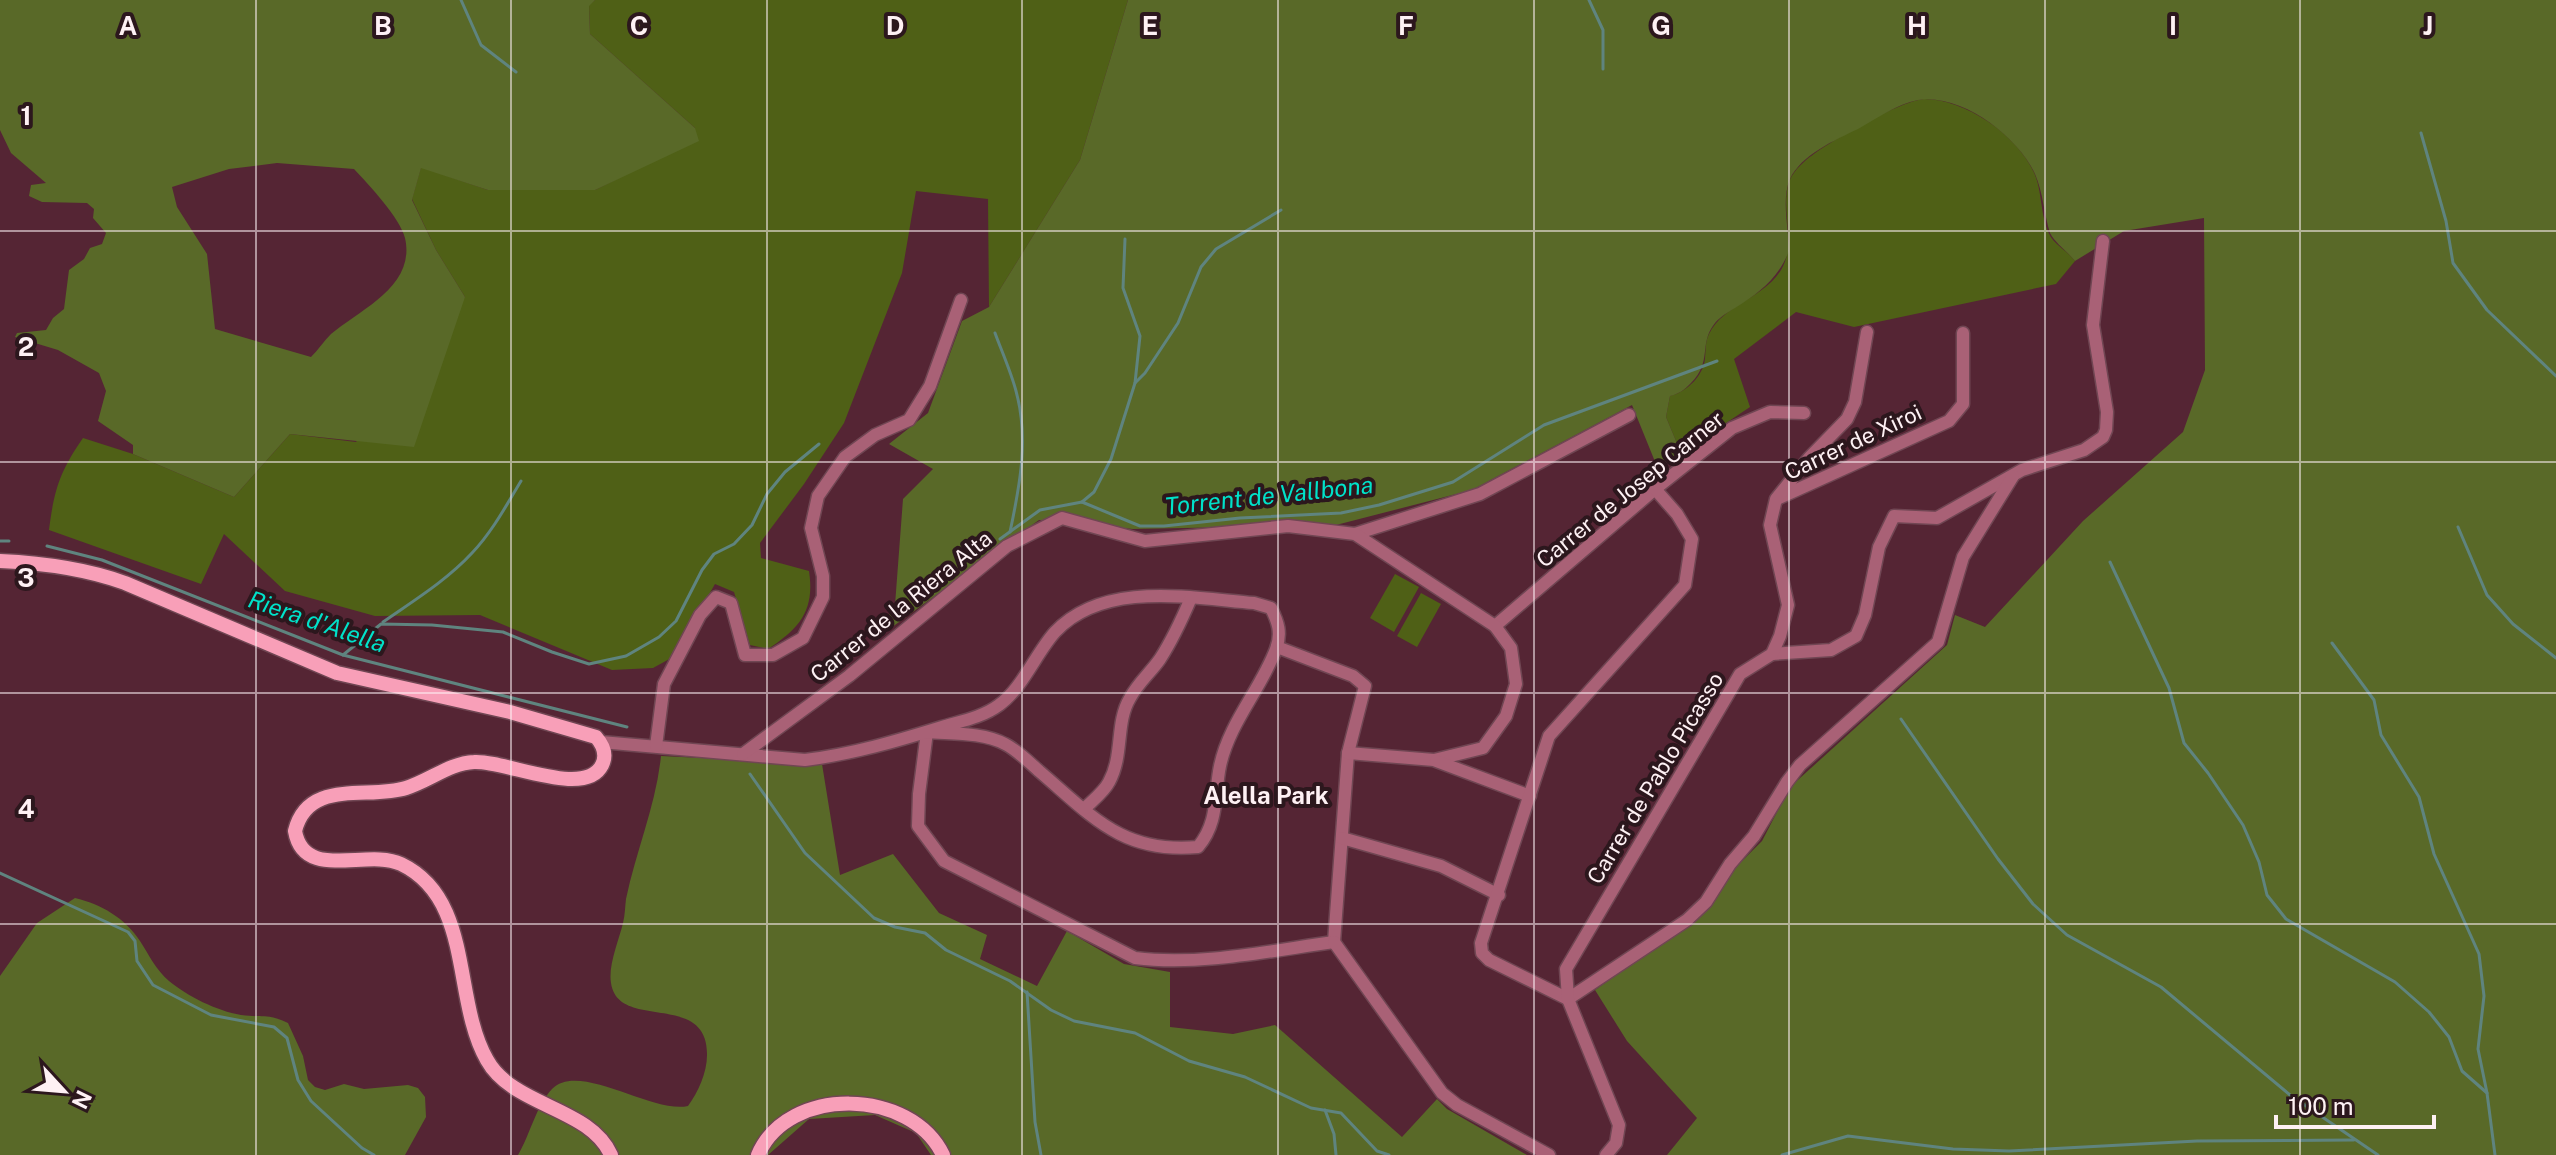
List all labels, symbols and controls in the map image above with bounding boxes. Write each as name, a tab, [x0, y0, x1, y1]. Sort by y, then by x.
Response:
text: A	[119, 10, 138, 41]
text: B	[374, 10, 392, 41]
text: C	[630, 10, 648, 41]
text: D	[886, 10, 904, 41]
text: E	[1142, 10, 1158, 41]
text: F	[1398, 10, 1414, 41]
text: G	[1651, 10, 1671, 41]
text: H	[1907, 10, 1927, 41]
text: I	[2169, 10, 2177, 41]
text: J	[2423, 10, 2433, 41]
text: 1	[20, 100, 32, 131]
text: 2	[18, 331, 34, 362]
street label: Carrer de Xiroi	[1780, 399, 1926, 485]
street label: Carrer de Josep Carner	[1531, 405, 1729, 573]
water label: Torrent de Vallbona	[1163, 470, 1374, 520]
street label: Carrer de la Riera Alta	[805, 525, 997, 687]
text: 3	[17, 562, 35, 593]
water label: Riera d'Alella	[245, 584, 390, 658]
street label: Carrer de Pablo Picasso	[1582, 668, 1728, 888]
district label: Alella Park	[1203, 781, 1329, 809]
text: 4	[17, 793, 35, 824]
north arrow	[24, 1051, 104, 1131]
scale bar	[2276, 1079, 2434, 1129]
text: N	[67, 1086, 97, 1113]
text: 100 m	[2288, 1092, 2354, 1120]

